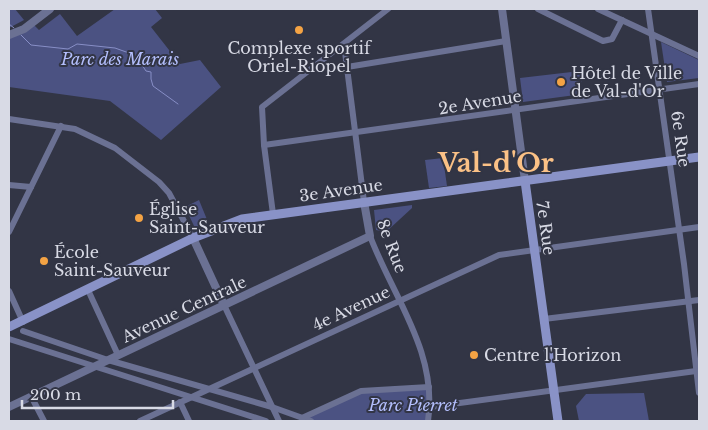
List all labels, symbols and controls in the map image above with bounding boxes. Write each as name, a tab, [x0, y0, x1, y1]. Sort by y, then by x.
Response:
marker: Complexe sportif Oriel-Riopel	[293, 24, 305, 36]
place label: Complexe sportif Oriel-Riopel	[227, 38, 373, 76]
park label: Parc des Marais	[60, 49, 179, 69]
place label: Hôtel de Ville de Val-d'Or	[571, 63, 682, 101]
marker: Hôtel de Ville de Val-d'Or	[555, 76, 567, 88]
street label: 2e Avenue	[437, 86, 523, 118]
street label: 6e Rue	[667, 110, 695, 168]
district label: Val-d'Or	[437, 147, 554, 179]
street label: 3e Avenue	[298, 174, 384, 206]
place label: Église Saint-Sauveur	[149, 199, 265, 237]
street label: 7e Rue	[532, 200, 560, 256]
marker: Église Saint-Sauveur	[133, 212, 145, 224]
street label: 8e Rue	[373, 216, 411, 276]
place label: École Saint-Sauveur	[54, 242, 170, 280]
marker: École Saint-Sauveur	[38, 255, 50, 267]
street label: Avenue Centrale	[117, 271, 250, 347]
street label: 4e Avenue	[309, 281, 393, 335]
place label: Centre l'Horizon	[484, 345, 621, 365]
marker: Centre l'Horizon	[468, 349, 480, 361]
scale bar	[22, 378, 174, 410]
text: 200 m	[30, 385, 81, 404]
park label: Parc Pierret	[367, 395, 458, 415]

